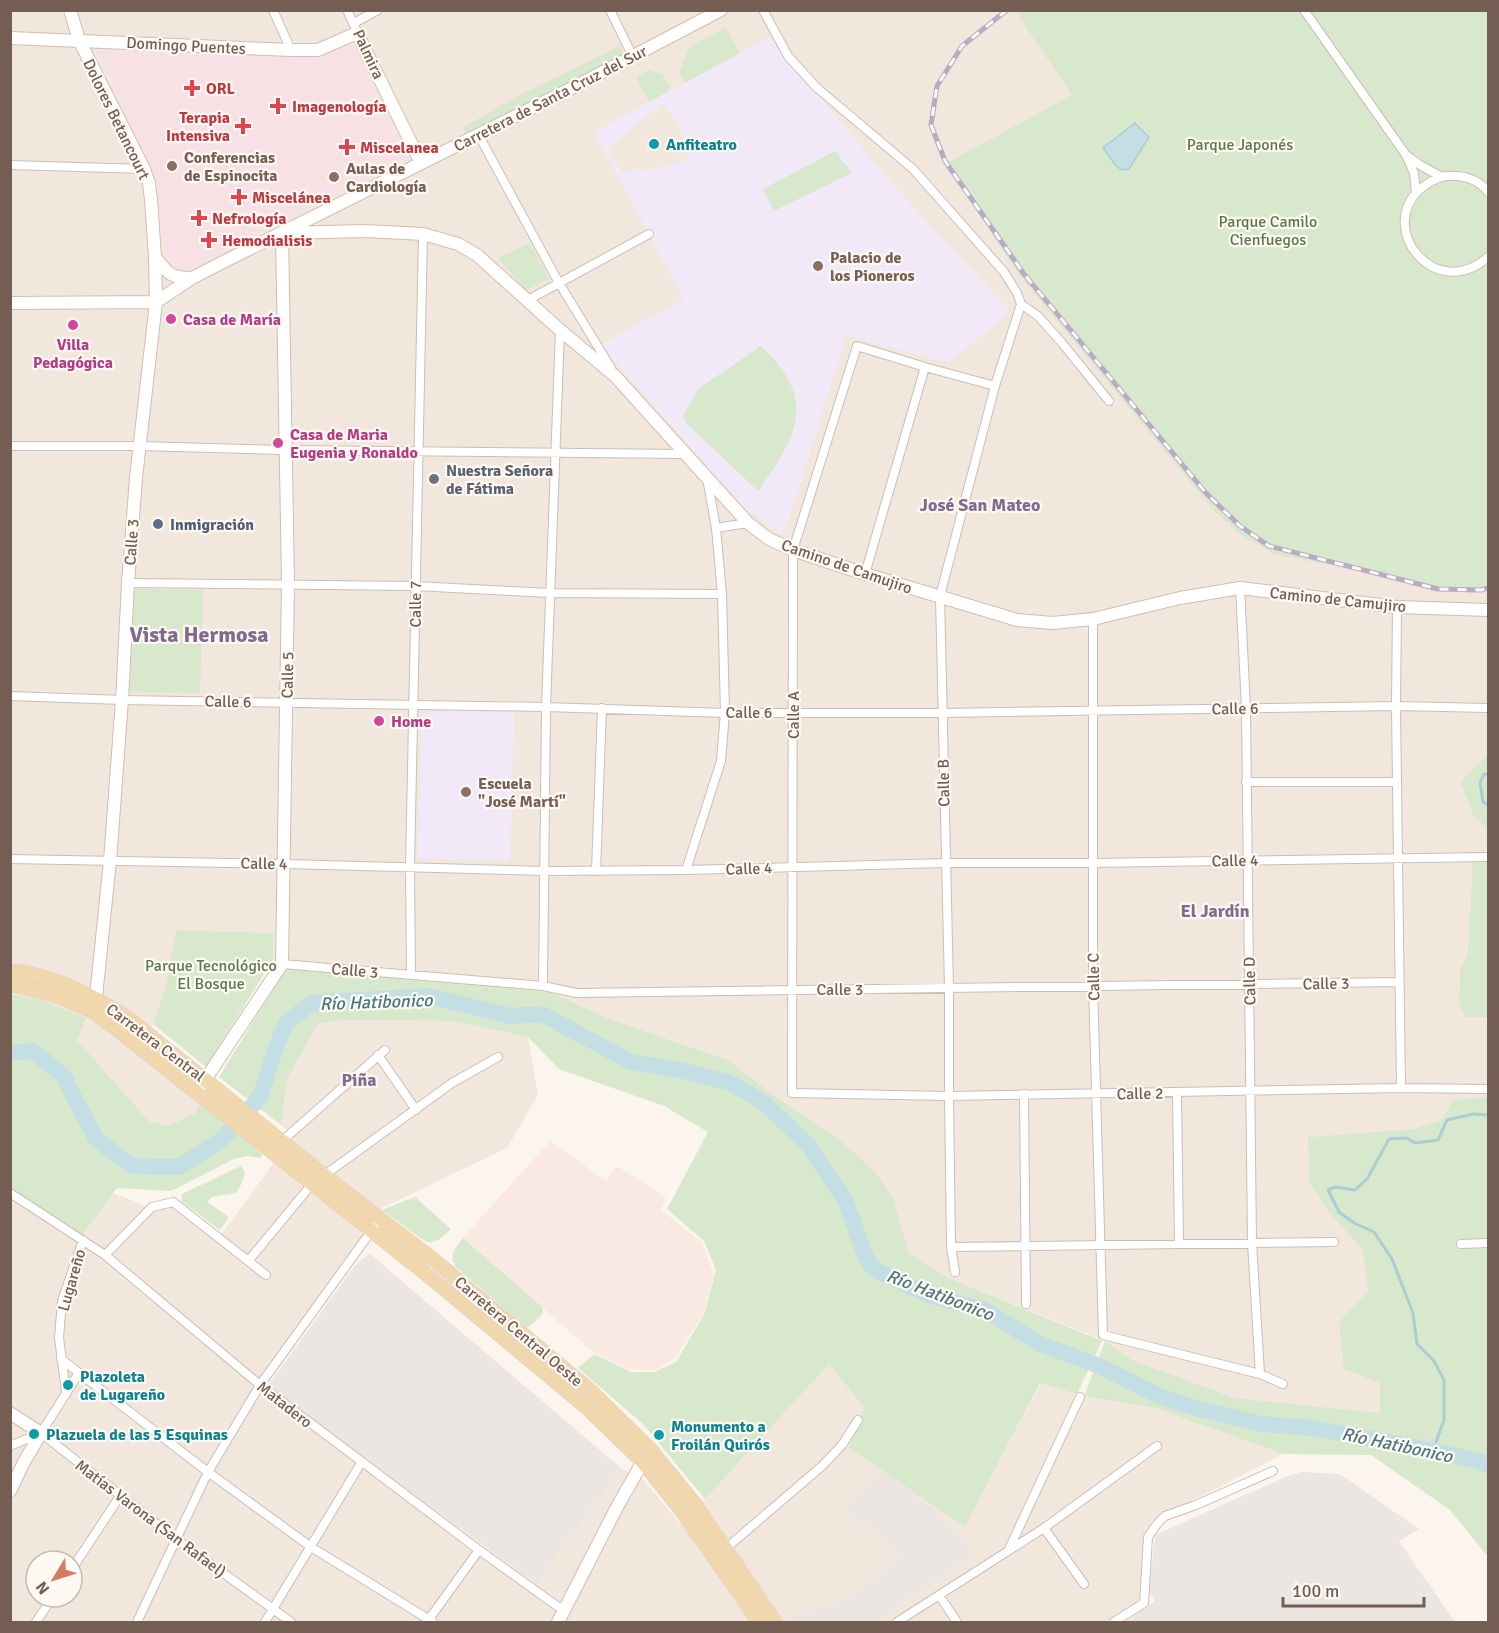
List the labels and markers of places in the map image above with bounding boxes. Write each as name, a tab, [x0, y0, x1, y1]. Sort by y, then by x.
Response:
marker: ORL	[183, 79, 201, 97]
place label: ORL	[206, 79, 236, 99]
marker: Imagenología	[269, 97, 287, 115]
place label: Imagenología	[292, 97, 387, 117]
place label: Terapia Intensiva	[166, 108, 230, 146]
marker: Terapia Intensiva	[234, 117, 252, 135]
place label: Anfiteatro	[666, 135, 737, 155]
marker: Anfiteatro	[647, 137, 661, 151]
marker: Miscelanea	[338, 138, 356, 156]
place label: Miscelanea	[360, 138, 439, 158]
place label: Conferencias de Espinocita	[184, 148, 277, 186]
marker: Conferencias de Espinocita	[165, 159, 179, 173]
place label: Aulas de Cardiología	[346, 159, 427, 197]
marker: Aulas de Cardiología	[327, 170, 341, 184]
marker: Miscelánea	[230, 188, 248, 206]
place label: Miscelánea	[252, 188, 331, 208]
marker: Nefrología	[190, 209, 208, 227]
place label: Nefrología	[212, 209, 286, 229]
marker: Hemodialisis	[200, 231, 218, 249]
place label: Hemodialisis	[222, 231, 312, 251]
place label: Palacio de los Pioneros	[830, 248, 915, 286]
marker: Palacio de los Pioneros	[811, 259, 825, 273]
place label: Casa de María	[183, 310, 281, 330]
marker: Casa de María	[164, 312, 178, 326]
marker: Villa Pedagógica	[66, 318, 80, 332]
place label: Villa Pedagógica	[33, 335, 113, 373]
place label: Casa de Maria Eugenia y Ronaldo	[290, 425, 418, 463]
marker: Casa de Maria Eugenia y Ronaldo	[271, 436, 285, 450]
place label: Nuestra Señora de Fátima	[446, 461, 553, 499]
marker: Nuestra Señora de Fátima	[427, 472, 441, 486]
place label: Inmigración	[170, 515, 254, 535]
marker: Inmigración	[151, 517, 165, 531]
place label: Home	[391, 712, 431, 732]
marker: Home	[372, 714, 386, 728]
place label: Escuela "José Martí"	[478, 774, 566, 812]
marker: Escuela "José Martí"	[459, 785, 473, 799]
place label: Plazoleta de Lugareño	[80, 1367, 165, 1405]
marker: Plazoleta de Lugareño	[61, 1378, 75, 1392]
place label: Monumento a Froilán Quirós	[671, 1417, 770, 1455]
place label: Plazuela de las 5 Esquinas	[46, 1425, 228, 1445]
marker: Plazuela de las 5 Esquinas	[27, 1427, 41, 1441]
marker: Monumento a Froilán Quirós	[652, 1428, 666, 1442]

